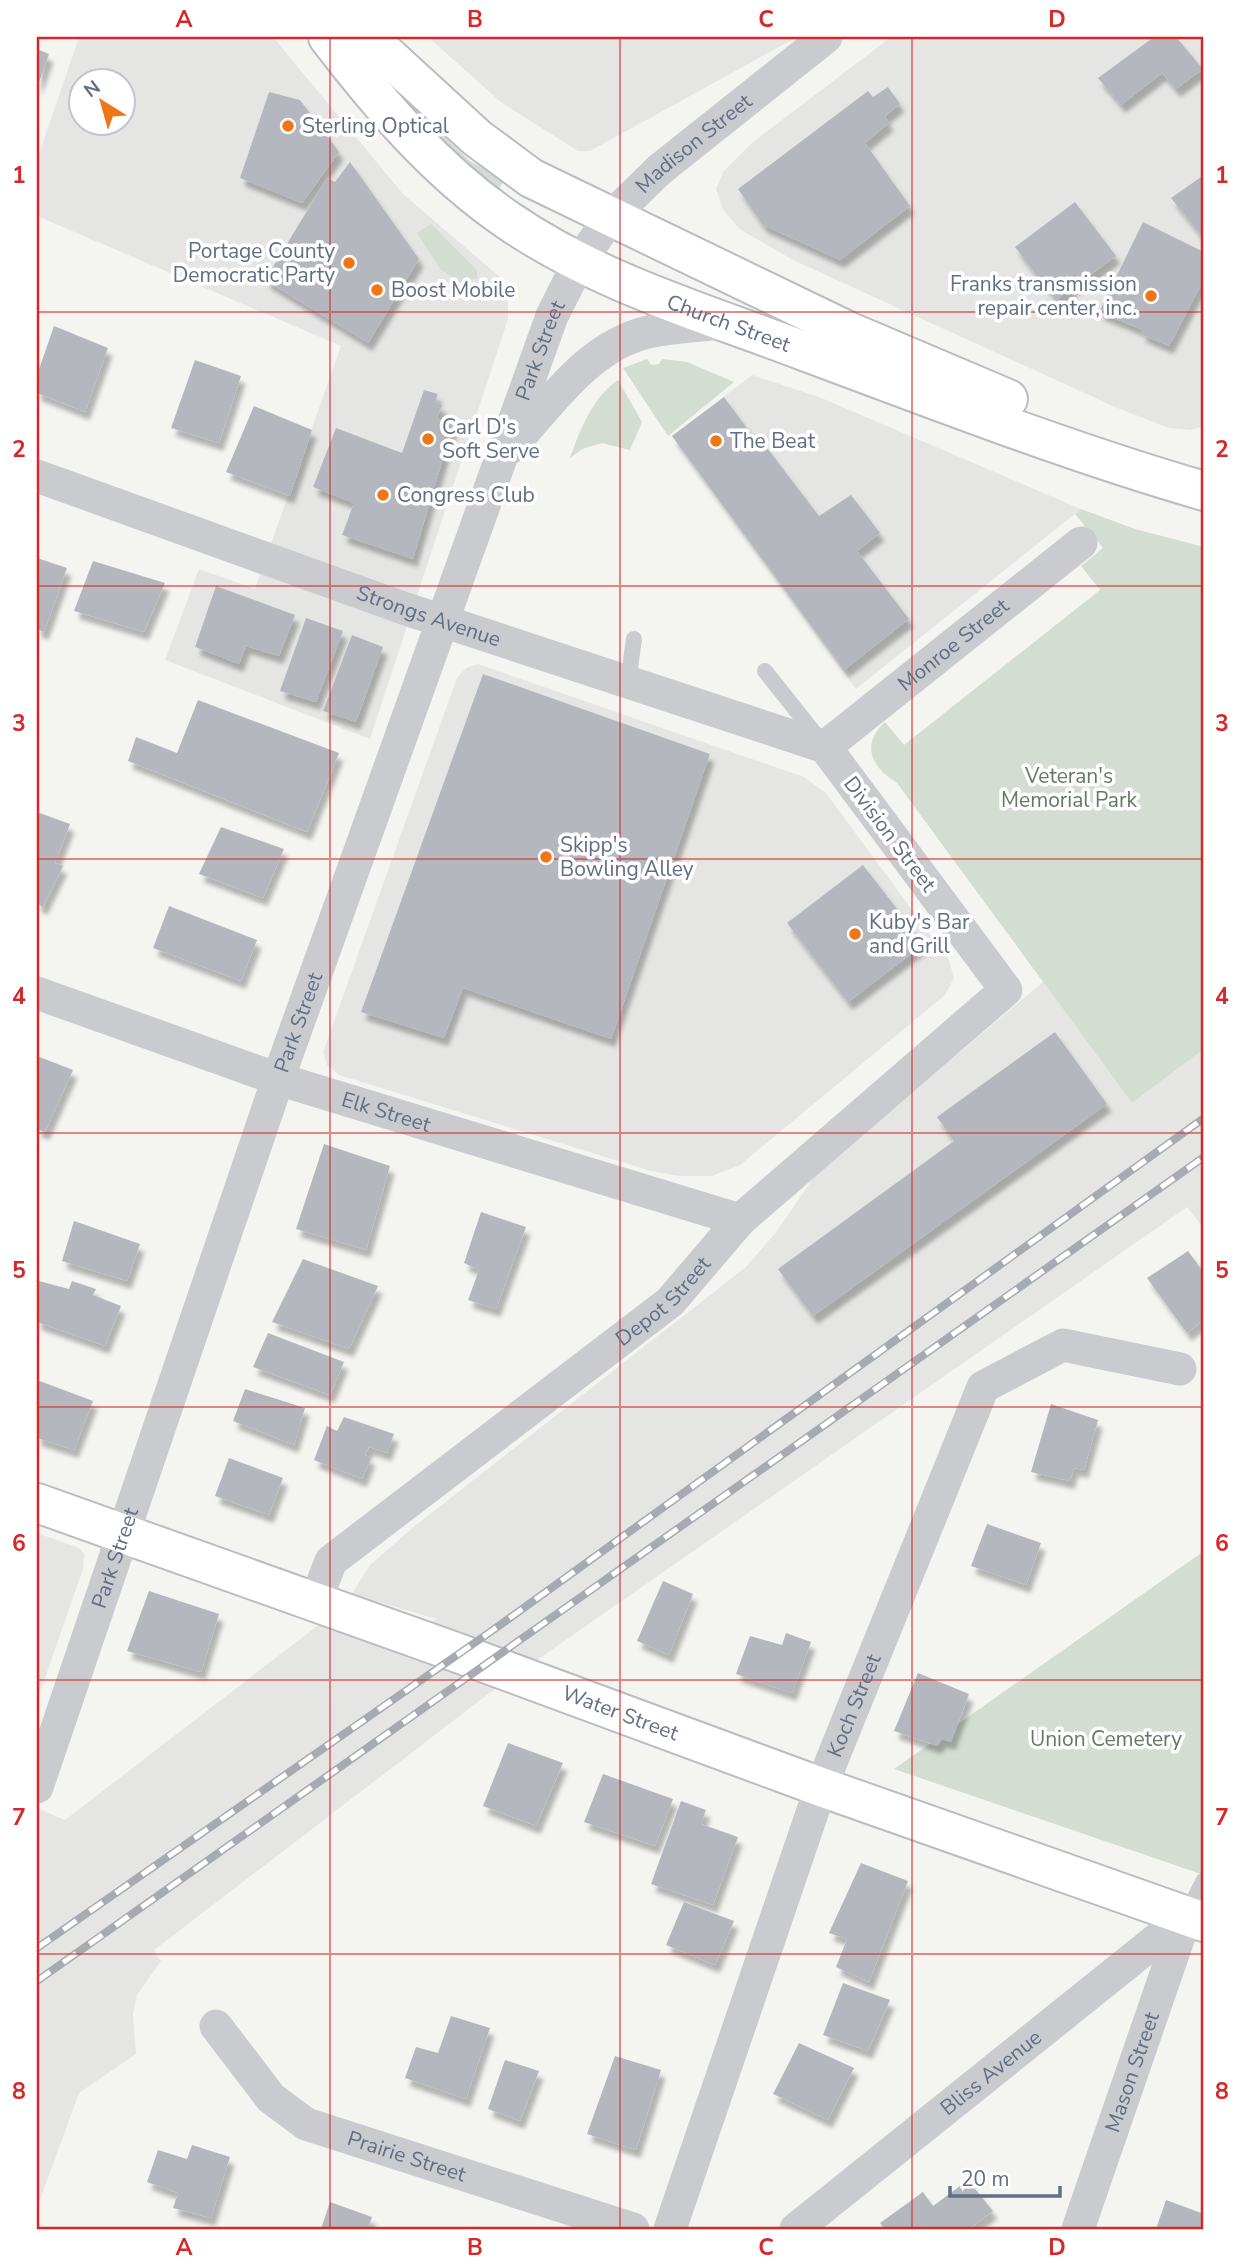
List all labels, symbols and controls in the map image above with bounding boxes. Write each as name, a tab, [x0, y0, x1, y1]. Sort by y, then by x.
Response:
text: A	[175, 4, 193, 35]
text: B	[467, 4, 483, 35]
text: C	[758, 4, 774, 35]
text: D	[1048, 4, 1066, 35]
north arrow	[66, 66, 136, 136]
text: N	[79, 75, 106, 104]
street label: Madison Street	[629, 87, 758, 199]
place label: Sterling Optical	[302, 112, 450, 140]
marker: Sterling Optical	[280, 118, 296, 134]
text: 1	[12, 160, 26, 191]
text: 1	[1215, 160, 1229, 191]
place label: Portage County Democratic Party	[173, 237, 335, 289]
marker: Portage County Democratic Party	[341, 255, 357, 271]
place label: Franks transmission repair center, inc.	[950, 270, 1137, 322]
place label: Boost Mobile	[391, 276, 515, 304]
marker: Boost Mobile	[369, 282, 385, 298]
street label: Church Street	[663, 288, 795, 359]
marker: Franks transmission repair center, inc.	[1143, 288, 1159, 304]
street label: Park Street	[509, 295, 572, 404]
place label: Carl D's Soft Serve	[442, 413, 540, 465]
place label: The Beat	[730, 427, 816, 455]
marker: Carl D's Soft Serve	[420, 431, 436, 447]
marker: The Beat	[708, 433, 724, 449]
text: 2	[12, 434, 26, 465]
text: 2	[1215, 434, 1229, 465]
place label: Congress Club	[397, 481, 535, 509]
marker: Congress Club	[375, 487, 391, 503]
street label: Strongs Avenue	[353, 578, 504, 653]
street label: Monroe Street	[892, 591, 1015, 698]
text: 3	[12, 708, 26, 739]
text: 3	[1215, 708, 1229, 739]
park label: Veteran's Memorial Park	[1001, 762, 1137, 814]
street label: Division Street	[837, 771, 943, 898]
place label: Skipp's Bowling Alley	[560, 831, 694, 883]
marker: Skipp's Bowling Alley	[538, 849, 554, 865]
place label: Kuby's Bar and Grill	[869, 908, 970, 960]
marker: Kuby's Bar and Grill	[847, 926, 863, 942]
street label: Park Street	[267, 968, 329, 1076]
text: 4	[12, 981, 26, 1012]
text: 4	[1215, 981, 1229, 1012]
street label: Elk Street	[338, 1085, 435, 1139]
street label: Depot Street	[610, 1250, 717, 1353]
text: 5	[12, 1255, 26, 1286]
text: 5	[1215, 1255, 1229, 1286]
street label: Park Street	[85, 1503, 145, 1612]
text: 6	[12, 1528, 26, 1559]
text: 6	[1215, 1528, 1229, 1559]
street label: Koch Street	[821, 1649, 888, 1761]
street label: Water Street	[558, 1679, 683, 1747]
park label: Union Cemetery	[1030, 1725, 1182, 1753]
text: 7	[12, 1802, 26, 1833]
text: 7	[1215, 1802, 1229, 1833]
street label: Mason Street	[1098, 2008, 1166, 2136]
street label: Bliss Avenue	[934, 2023, 1047, 2122]
text: 8	[12, 2076, 26, 2107]
text: 8	[1215, 2076, 1229, 2107]
street label: Prairie Street	[344, 2124, 470, 2189]
scale bar	[950, 2154, 1061, 2198]
text: 20 m	[961, 2165, 1010, 2193]
text: A	[175, 2232, 193, 2263]
text: B	[467, 2232, 483, 2263]
text: C	[758, 2232, 774, 2263]
text: D	[1048, 2232, 1066, 2263]

